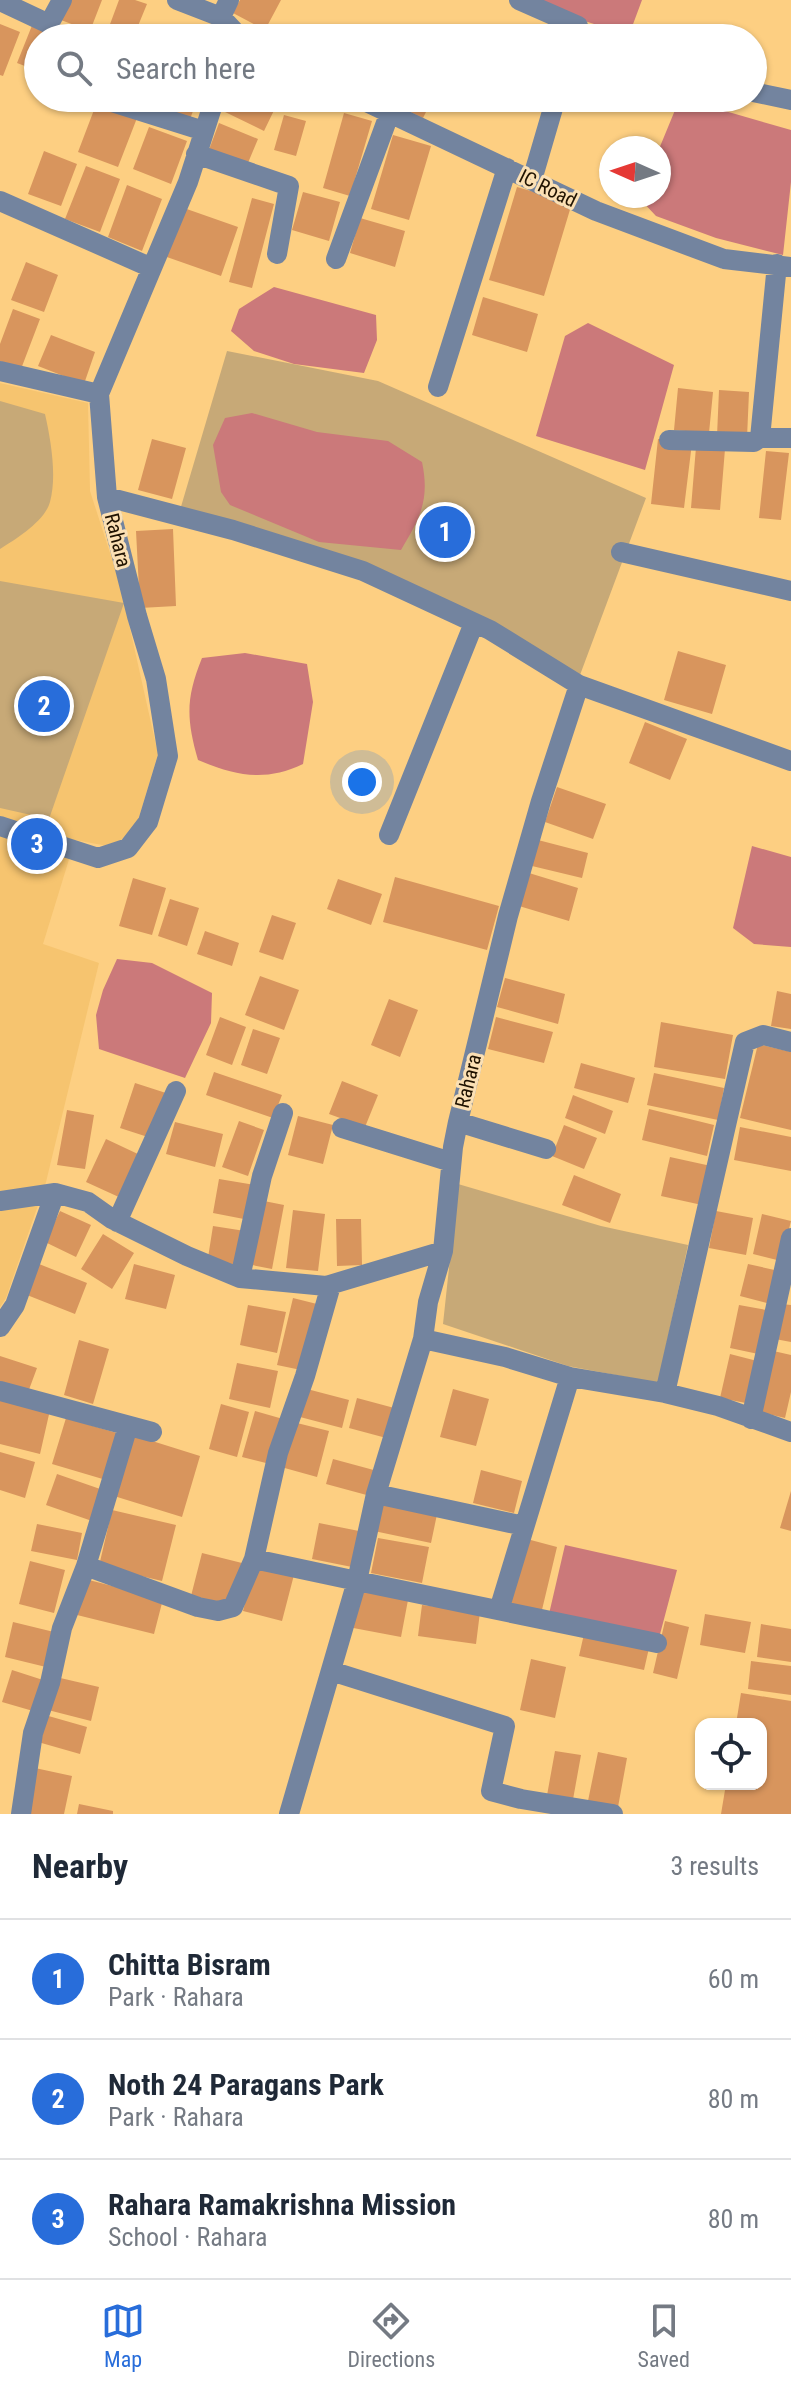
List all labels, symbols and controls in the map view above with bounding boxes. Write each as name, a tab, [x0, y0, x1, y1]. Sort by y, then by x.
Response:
search box	[24, 24, 767, 112]
icon: search	[52, 46, 96, 90]
text: Search here	[116, 51, 256, 86]
north arrow	[599, 136, 671, 208]
street label: IC Road	[515, 164, 581, 212]
pin: 1	[419, 502, 471, 562]
street label: Rahara	[100, 511, 136, 569]
pin: 2	[18, 676, 70, 736]
your location	[342, 762, 382, 802]
pin: 3	[11, 814, 63, 874]
street label: Rahara	[450, 1052, 486, 1110]
map controls	[695, 1718, 767, 1790]
button: locate	[695, 1718, 767, 1790]
text: Nearby	[32, 1846, 128, 1886]
text: 3 results	[670, 1851, 759, 1881]
text: Chitta Bisram	[108, 1947, 271, 1982]
text: 1	[51, 1964, 65, 1994]
text: 60 m	[708, 1964, 759, 1994]
text: Park · Rahara	[108, 1982, 244, 2012]
text: Noth 24 Paragans Park	[108, 2067, 384, 2102]
text: 2	[51, 2084, 65, 2114]
text: 80 m	[708, 2084, 759, 2114]
text: Park · Rahara	[108, 2102, 244, 2132]
text: Rahara Ramakrishna Mission	[108, 2187, 456, 2222]
text: 3	[51, 2204, 65, 2234]
text: 80 m	[708, 2204, 759, 2234]
text: School · Rahara	[108, 2222, 268, 2252]
tab: Map	[101, 2299, 145, 2372]
tab: Directions	[347, 2299, 435, 2372]
tab: Saved	[638, 2299, 690, 2372]

